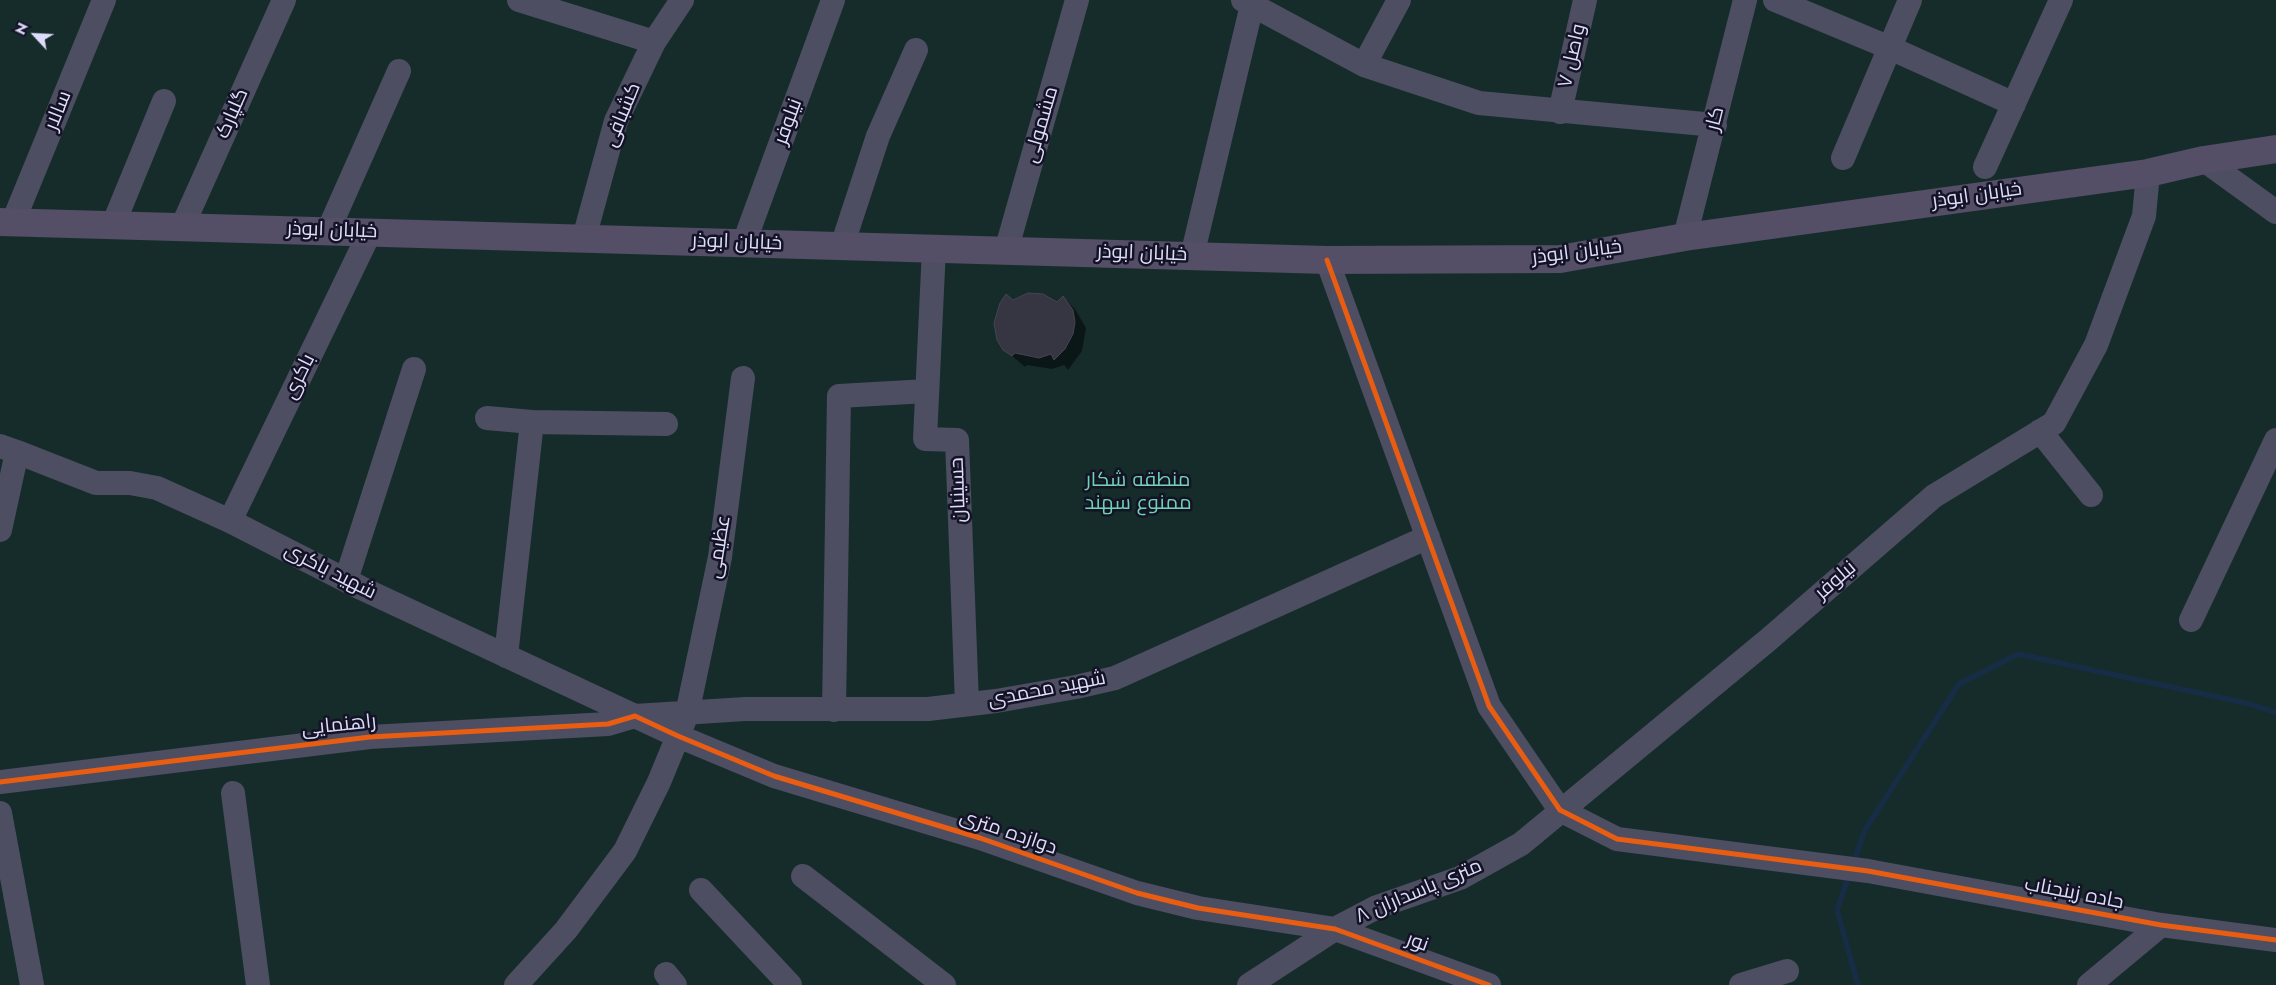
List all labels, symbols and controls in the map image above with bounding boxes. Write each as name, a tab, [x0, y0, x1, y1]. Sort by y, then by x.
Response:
north arrow	[10, 10, 60, 60]
text: N	[10, 19, 33, 38]
street label: واصل ۷	[1554, 22, 1592, 90]
street label: کشبافی	[599, 79, 647, 151]
street label: مشمولی	[1020, 84, 1064, 166]
street label: گلپارک	[211, 85, 255, 143]
street label: سالار	[40, 88, 78, 134]
street label: نیلوفر	[770, 96, 808, 148]
street label: کار	[1701, 105, 1731, 133]
street label: خیابان ابوذر	[1930, 178, 2024, 214]
street label: خیابان ابوذر	[286, 217, 378, 245]
street label: خیابان ابوذر	[691, 229, 783, 257]
street label: خیابان ابوذر	[1531, 236, 1623, 270]
street label: خیابان ابوذر	[1096, 240, 1188, 268]
street label: باکری	[279, 350, 321, 404]
street label: حسینیان	[946, 457, 972, 523]
park label: منطقه شکار ممنوع سهند	[1084, 469, 1192, 516]
street label: عظیمی	[703, 514, 737, 580]
street label: شهید باکری	[280, 539, 380, 605]
street label: نیلوفر	[1810, 557, 1862, 605]
street label: شهید محمدی	[986, 667, 1108, 713]
street label: راهنمایی	[301, 710, 377, 742]
street label: دوازده متری	[956, 805, 1060, 861]
street label: ۸ متری پاسداران	[1352, 855, 1486, 929]
street label: جاده زینجناب	[2022, 873, 2126, 915]
street label: نور	[1402, 928, 1432, 958]

